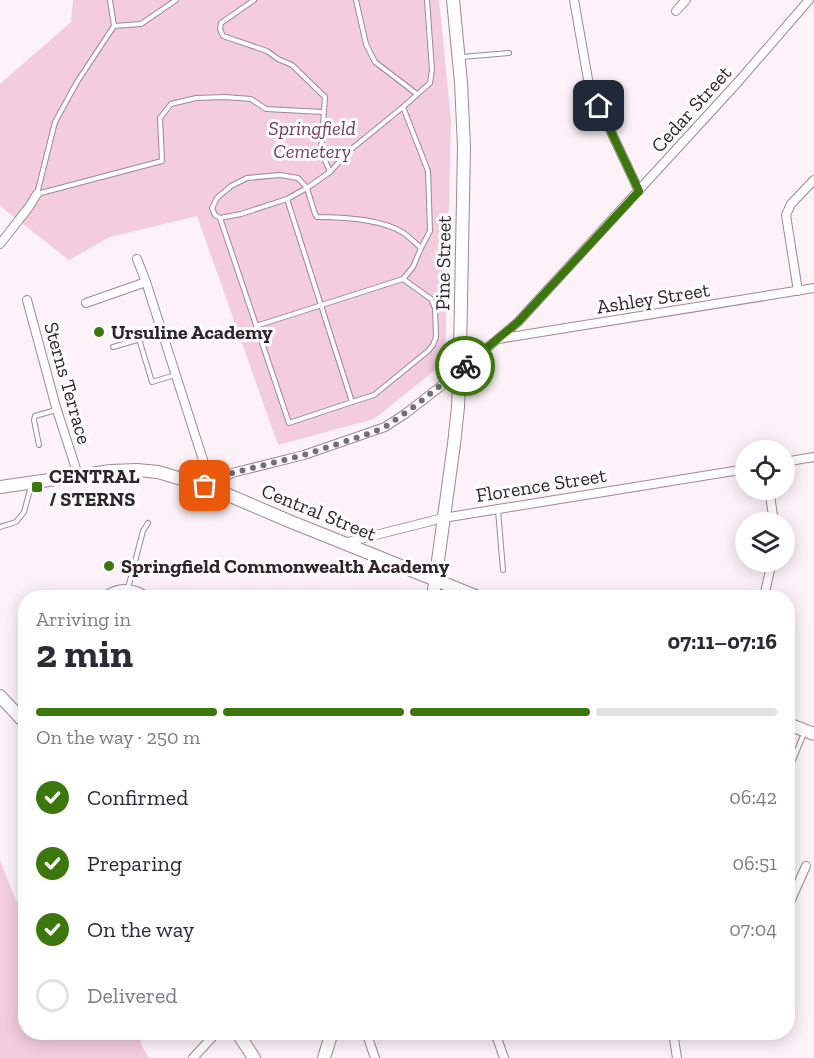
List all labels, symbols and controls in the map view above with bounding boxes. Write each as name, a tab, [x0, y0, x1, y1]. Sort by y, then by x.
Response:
street label: Cedar Street	[646, 60, 737, 157]
pin	[573, 80, 624, 131]
icon: home	[582, 89, 615, 122]
park label: Springfield Cemetery	[268, 116, 356, 163]
street label: Pine Street	[430, 215, 456, 311]
street label: Ashley Street	[595, 277, 712, 319]
street label: Sterns Terrace	[39, 319, 97, 447]
place label: Ursuline Academy	[111, 320, 273, 344]
marker: Ursuline Academy	[92, 325, 106, 339]
courier	[435, 336, 495, 396]
icon: bike	[449, 350, 482, 383]
map controls	[735, 440, 795, 572]
button: locate	[735, 440, 795, 500]
pin	[179, 460, 230, 511]
street label: Florence Street	[474, 463, 609, 507]
place label: CENTRAL / STERNS	[49, 464, 140, 511]
icon: bag	[188, 469, 221, 502]
street label: Central Street	[258, 478, 381, 546]
marker: CENTRAL / STERNS	[30, 480, 44, 494]
button: layers	[735, 512, 795, 572]
place label: Springfield Commonwealth Academy	[121, 554, 450, 578]
marker: Springfield Commonwealth Academy	[102, 559, 116, 573]
text: Arriving in	[36, 607, 131, 631]
text: 07:11–07:16	[668, 628, 777, 655]
text: 2 min	[36, 630, 133, 677]
text: On the way · 250 m	[36, 725, 200, 749]
icon: check	[36, 781, 69, 814]
text: Confirmed	[87, 784, 188, 811]
text: 06:42	[729, 785, 777, 809]
icon: check	[36, 847, 69, 880]
text: Preparing	[87, 850, 182, 877]
text: 06:51	[732, 851, 777, 875]
icon: check	[36, 913, 69, 946]
text: On the way	[87, 916, 194, 943]
text: 07:04	[729, 917, 777, 941]
text: Delivered	[87, 982, 177, 1009]

